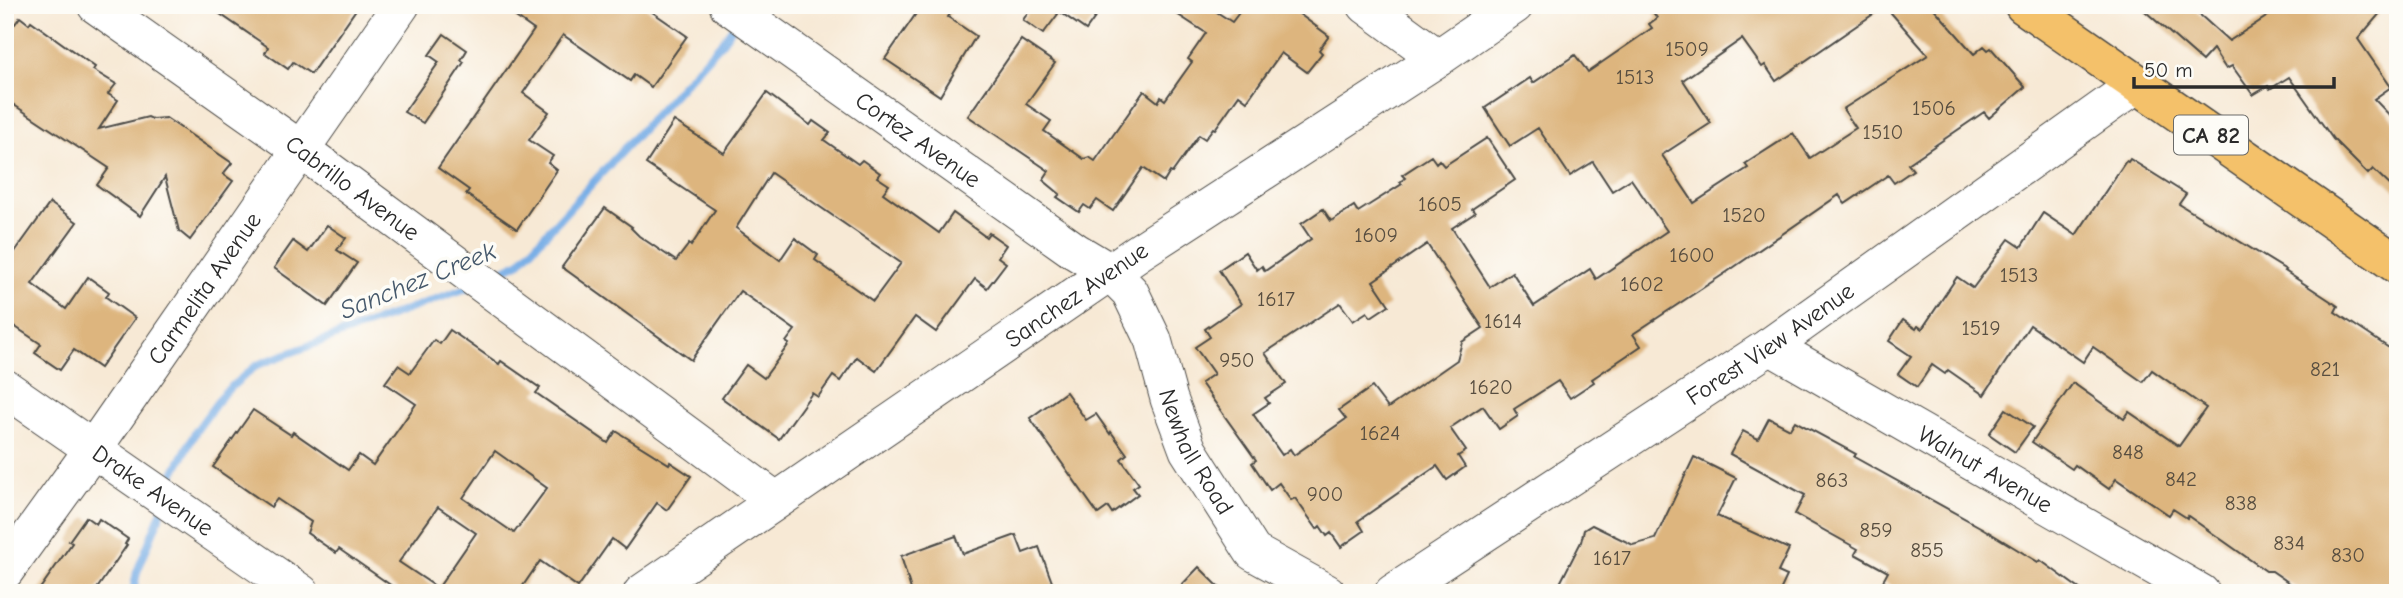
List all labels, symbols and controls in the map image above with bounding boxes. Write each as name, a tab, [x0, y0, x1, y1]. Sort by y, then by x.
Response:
house number: 1509	[1665, 37, 1709, 61]
scale bar	[2134, 46, 2333, 90]
text: 50 m	[2144, 58, 2193, 82]
house number: 1513	[1616, 65, 1654, 89]
street label: Cortez Avenue	[850, 86, 986, 194]
house number: 1506	[1912, 96, 1956, 120]
road number: CA 82	[2174, 116, 2248, 154]
house number: 1510	[1863, 120, 1903, 144]
street label: Cabrillo Avenue	[280, 129, 425, 246]
house number: 1605	[1418, 192, 1462, 216]
house number: 1520	[1722, 203, 1766, 227]
street label: Carmelita Avenue	[142, 207, 267, 370]
house number: 1609	[1354, 223, 1398, 247]
water label: Sanchez Creek	[336, 236, 501, 326]
street label: Sanchez Avenue	[1000, 236, 1153, 354]
house number: 1600	[1669, 243, 1715, 267]
house number: 1513	[2000, 263, 2038, 287]
house number: 1602	[1620, 272, 1664, 296]
street label: Forest View Avenue	[1681, 277, 1859, 411]
house number: 1617	[1257, 287, 1295, 311]
house number: 1614	[1484, 309, 1522, 333]
house number: 1519	[1961, 316, 2001, 340]
house number: 950	[1219, 348, 1255, 372]
house number: 821	[2310, 357, 2340, 381]
house number: 1620	[1469, 375, 1513, 399]
street label: Newhall Road	[1153, 386, 1239, 520]
street label: Walnut Avenue	[1913, 420, 2057, 519]
house number: 1624	[1360, 421, 1400, 445]
street label: Drake Avenue	[87, 439, 219, 542]
house number: 848	[2112, 440, 2144, 464]
house number: 842	[2165, 467, 2197, 491]
house number: 863	[1816, 468, 1848, 492]
house number: 900	[1307, 482, 1343, 506]
house number: 838	[2225, 491, 2257, 515]
house number: 859	[1859, 518, 1893, 542]
house number: 834	[2273, 531, 2305, 555]
house number: 855	[1910, 538, 1944, 562]
house number: 830	[2331, 543, 2365, 567]
house number: 1617	[1593, 546, 1631, 570]

